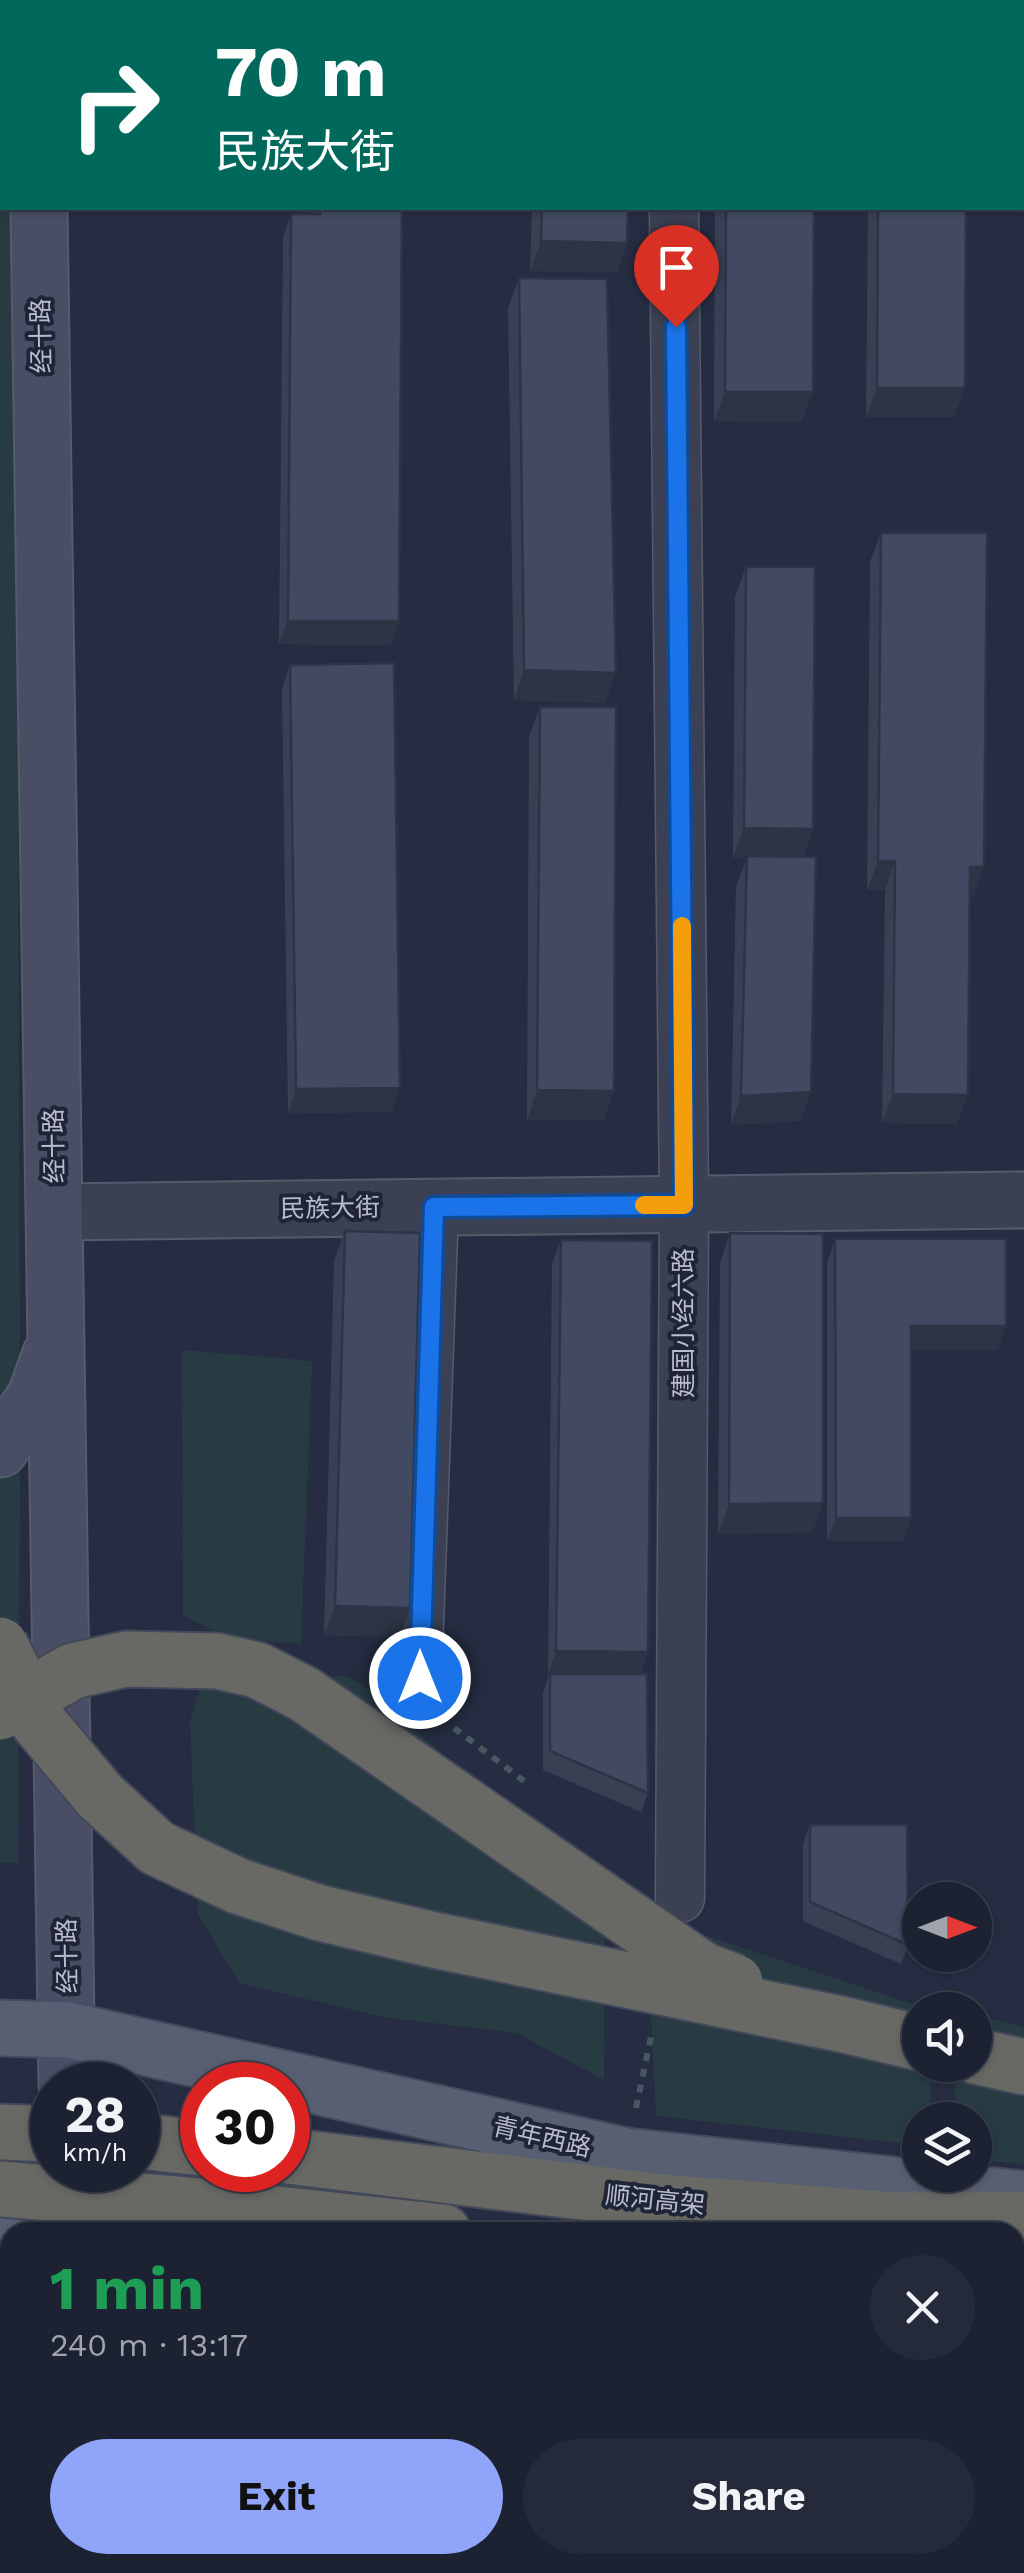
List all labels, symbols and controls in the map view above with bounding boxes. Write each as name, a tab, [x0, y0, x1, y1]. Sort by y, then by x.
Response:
text: 70 m	[215, 31, 387, 113]
icon: right	[50, 40, 180, 170]
text: 民族大街	[215, 125, 395, 178]
pin	[634, 225, 719, 328]
icon: arrive	[649, 240, 704, 295]
street label: 经十路	[26, 298, 56, 374]
street label: 经十路	[39, 1108, 69, 1184]
street label: 民族大街	[280, 1193, 380, 1223]
street label: 建国小经六路	[669, 1248, 698, 1398]
position arrow	[368, 1626, 472, 1730]
north arrow	[902, 1882, 992, 1972]
map controls	[902, 1882, 992, 2192]
street label: 经十路	[52, 1918, 82, 1994]
button: sound	[902, 1992, 992, 2082]
speed limit sign: 30	[180, 2062, 310, 2192]
text: 28	[64, 2085, 126, 2144]
button: layers	[902, 2102, 992, 2192]
street label: 青年西路	[490, 2112, 594, 2162]
text: km/h	[63, 2138, 127, 2167]
street label: 顺河高架	[604, 2180, 706, 2220]
text: 1 min	[50, 2253, 204, 2324]
button: close	[870, 2255, 975, 2360]
text: 240 m · 13:17	[50, 2326, 248, 2364]
button: Exit	[50, 2439, 503, 2554]
button: Share	[523, 2439, 975, 2554]

